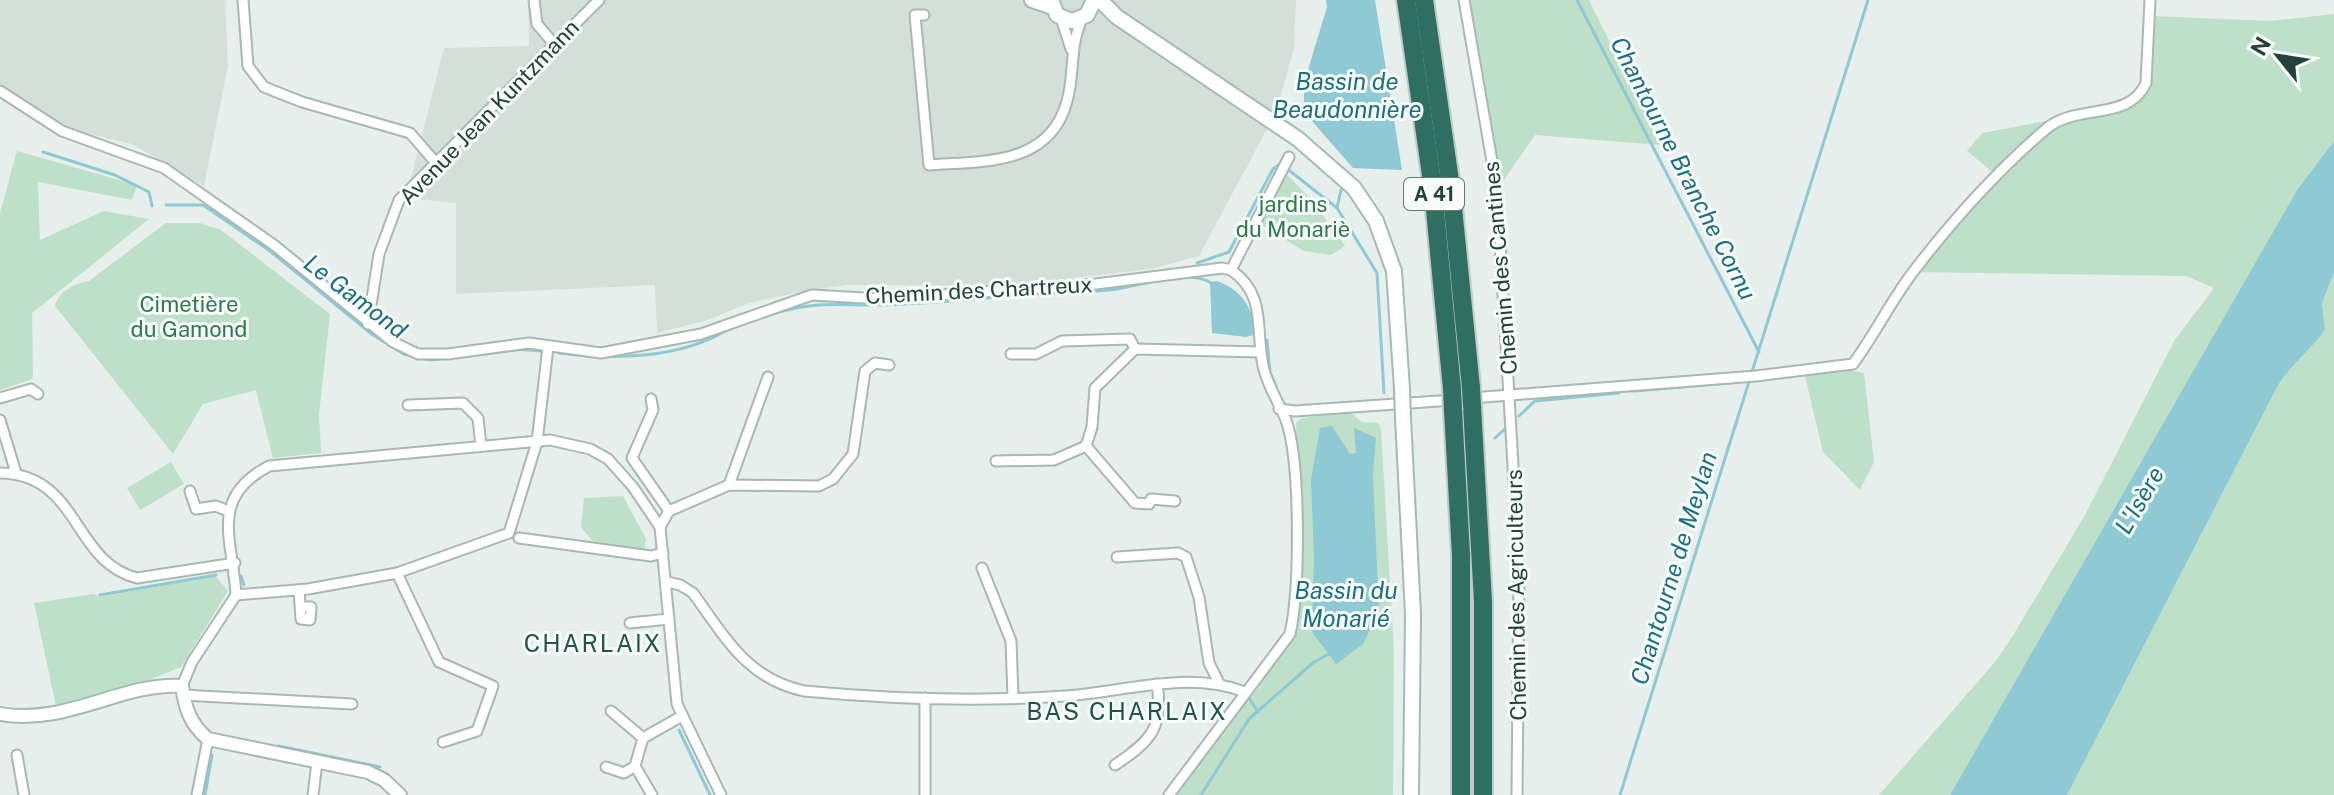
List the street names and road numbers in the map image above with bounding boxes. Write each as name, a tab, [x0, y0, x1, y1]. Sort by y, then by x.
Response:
street label: Avenue Jean Kuntzmann	[394, 14, 584, 210]
street label: Chemin des Cantines	[1478, 160, 1522, 376]
road number: A 41	[1404, 178, 1464, 210]
street label: Chemin des Chartreux	[865, 271, 1093, 309]
street label: Chemin des Agriculteurs	[1501, 469, 1531, 721]

